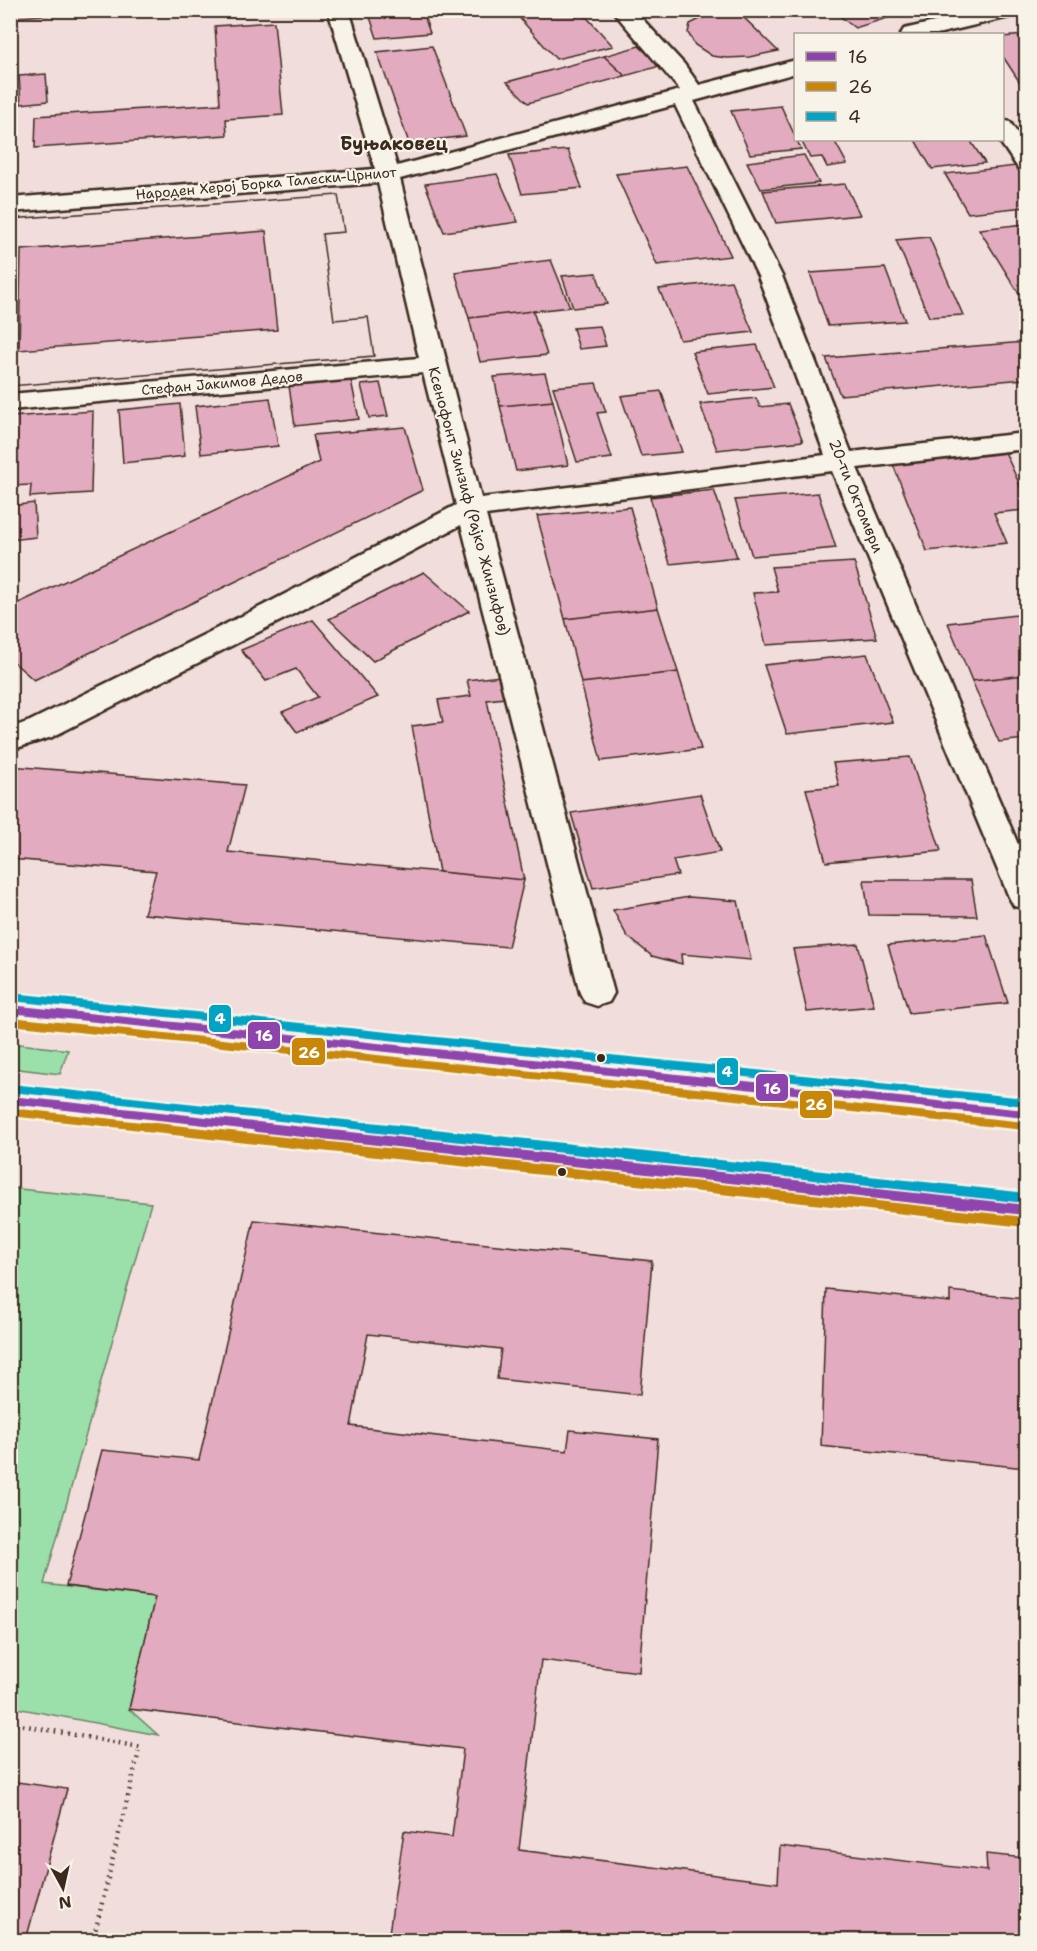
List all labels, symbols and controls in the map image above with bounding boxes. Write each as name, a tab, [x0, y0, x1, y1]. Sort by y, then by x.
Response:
legend	[794, 33, 1004, 141]
text: 16	[848, 45, 868, 69]
text: 26	[848, 75, 872, 99]
text: 4	[848, 105, 861, 129]
district label: Буњаковец	[340, 132, 449, 156]
street label: Народен Херој Борка Талески-Црниот	[135, 163, 398, 203]
street label: Ксенофонт Зинзиф (Рајко Жинзифов)	[423, 364, 515, 638]
street label: Стефан Јакимов Дедов	[140, 367, 304, 399]
street label: 20-ти Октомври	[824, 436, 888, 556]
line badge: 4	[208, 1004, 232, 1033]
text: 4	[214, 1008, 226, 1029]
line badge: 16	[247, 1021, 281, 1050]
text: 16	[255, 1025, 273, 1046]
line badge: 26	[291, 1037, 326, 1066]
text: 26	[298, 1042, 320, 1063]
unlabelled marker	[595, 1052, 607, 1064]
line badge: 4	[716, 1057, 739, 1086]
text: 4	[721, 1061, 733, 1082]
line badge: 16	[755, 1073, 789, 1102]
text: 16	[763, 1078, 781, 1099]
line badge: 26	[799, 1090, 833, 1119]
text: 26	[805, 1094, 827, 1115]
unlabelled marker	[556, 1166, 568, 1178]
north arrow	[33, 1858, 93, 1918]
text: N	[57, 1891, 73, 1914]

